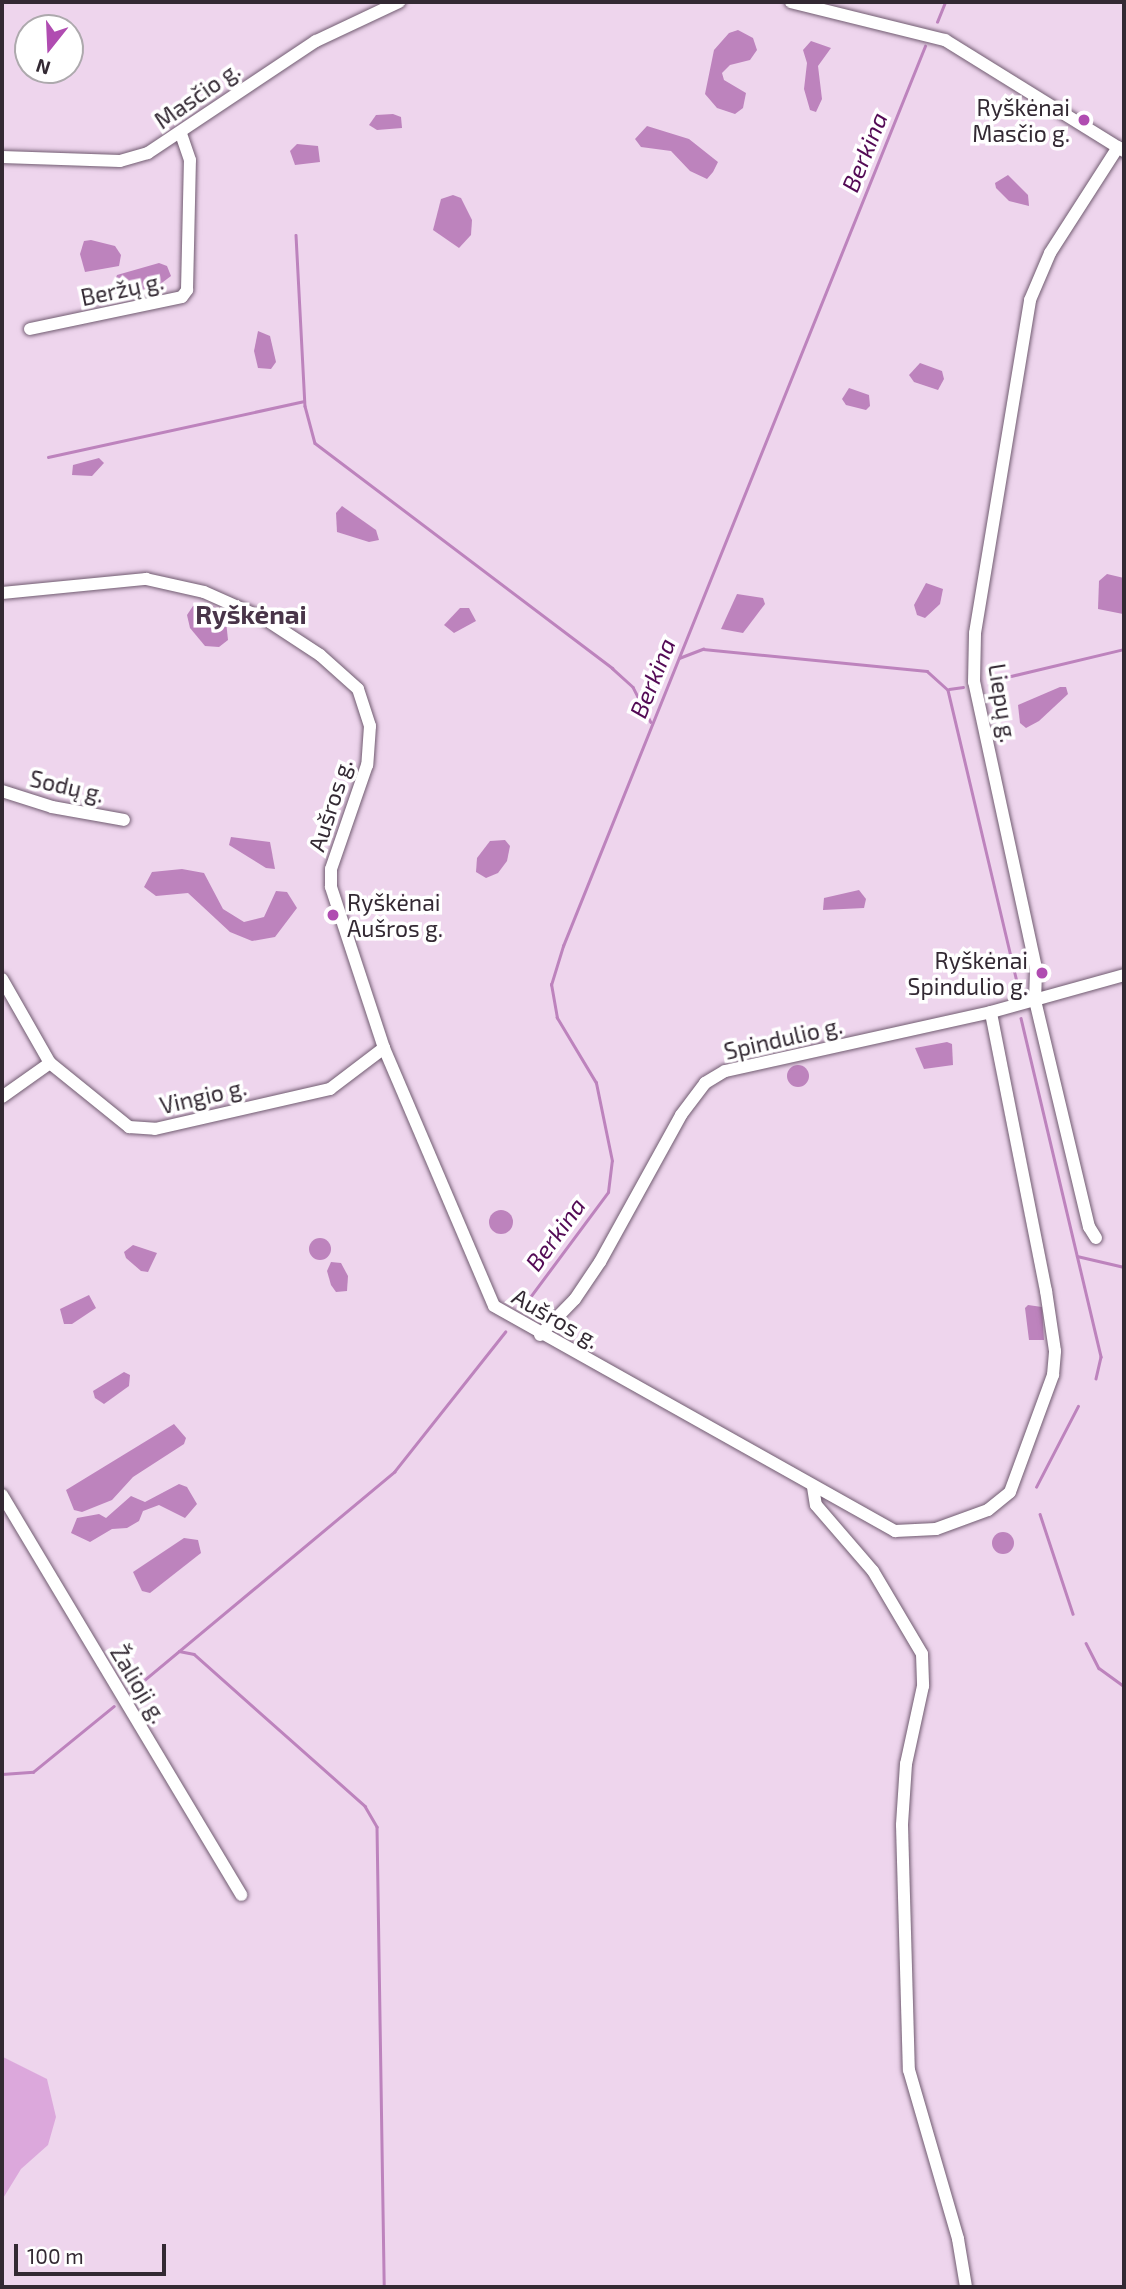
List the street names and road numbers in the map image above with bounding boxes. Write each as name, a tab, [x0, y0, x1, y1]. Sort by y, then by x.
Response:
street label: Masčio g.	[149, 56, 245, 134]
street label: Beržų g.	[78, 267, 166, 311]
street label: Liepų g.	[983, 662, 1023, 744]
street label: Aušros g.	[302, 755, 358, 855]
street label: Sodų g.	[27, 764, 107, 808]
street label: Spindulio g.	[721, 1011, 845, 1065]
street label: Vingio g.	[157, 1073, 249, 1119]
street label: Aušros g.	[508, 1282, 604, 1354]
street label: Žalioji g.	[105, 1640, 173, 1728]

